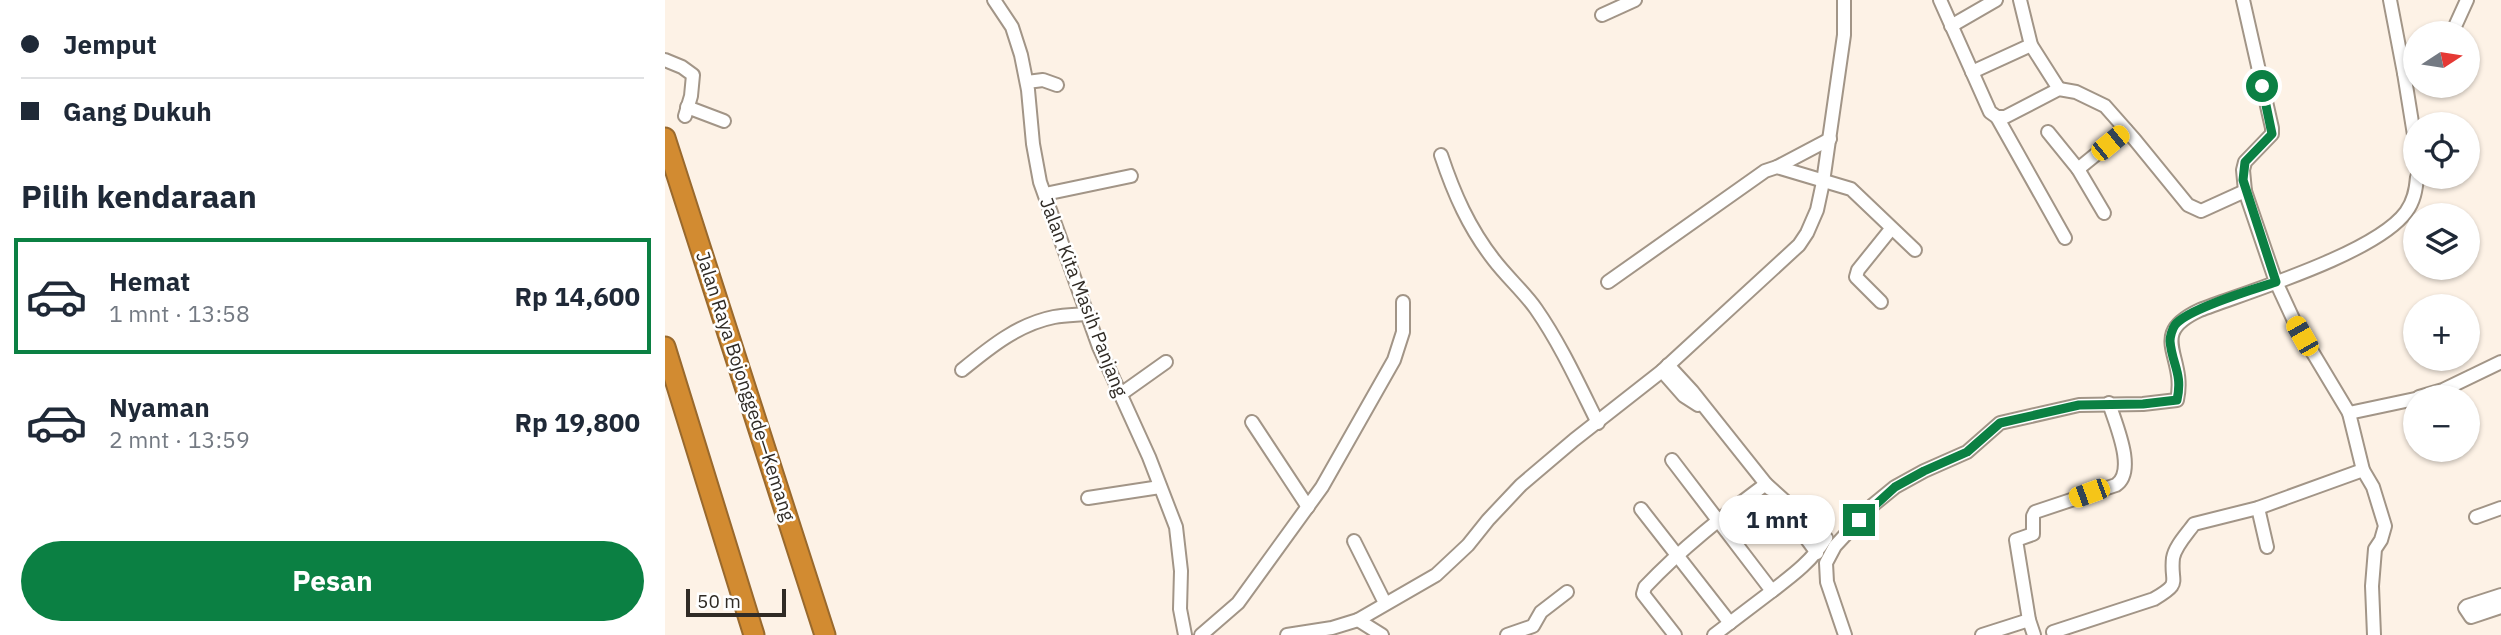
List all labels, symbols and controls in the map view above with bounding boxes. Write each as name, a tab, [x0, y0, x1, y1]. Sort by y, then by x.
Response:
north arrow	[2403, 21, 2480, 98]
map controls	[2403, 21, 2480, 462]
text: Jemput	[63, 27, 157, 61]
route start	[2246, 70, 2278, 102]
text: Gang Dukuh	[63, 94, 212, 128]
button: locate	[2403, 112, 2480, 189]
car	[2088, 122, 2133, 164]
text: Pilih kendaraan	[21, 175, 257, 217]
street label: Jalan Kita Masih Panjang	[1035, 194, 1133, 400]
button: layers	[2403, 203, 2480, 280]
street label: Jalan Raya Bojonggede—Kemang	[691, 248, 801, 524]
text: Hemat	[109, 264, 190, 298]
icon: car	[25, 265, 88, 328]
text: Rp 14,600	[514, 279, 640, 313]
button: +	[2403, 294, 2480, 371]
text: 1 mnt · 13:58	[109, 298, 250, 328]
car	[2283, 313, 2322, 359]
button: −	[2403, 385, 2480, 462]
text: Nyaman	[109, 390, 210, 424]
icon: car	[25, 391, 88, 454]
text: Rp 19,800	[514, 405, 640, 439]
text: 2 mnt · 13:59	[109, 424, 250, 454]
car	[2066, 476, 2113, 510]
callout: 1 mnt	[1719, 496, 1835, 544]
text: 1 mnt	[1746, 504, 1808, 534]
route end	[1843, 504, 1875, 536]
button: Pesan	[21, 541, 644, 621]
scale bar	[686, 586, 786, 618]
text: 50 m	[697, 589, 741, 613]

